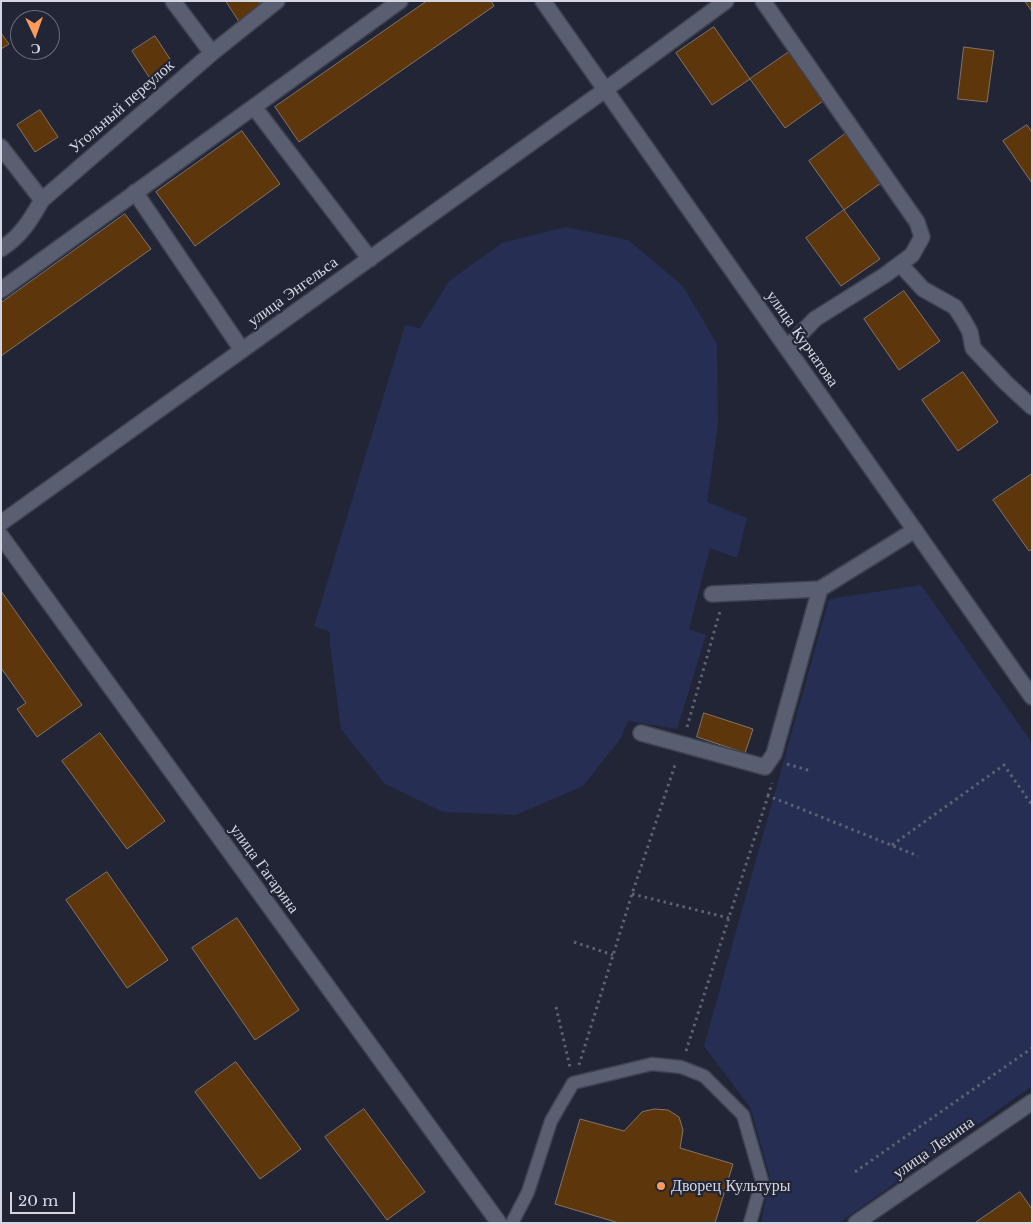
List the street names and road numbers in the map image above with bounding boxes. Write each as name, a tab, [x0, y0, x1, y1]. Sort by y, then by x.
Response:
street label: Угольный переулок	[65, 56, 179, 158]
street label: улица Энгельса	[244, 253, 342, 331]
street label: улица Курчатова	[762, 287, 842, 391]
street label: улица Гагарина	[225, 821, 303, 917]
street label: улица Ленина	[890, 1113, 978, 1183]

